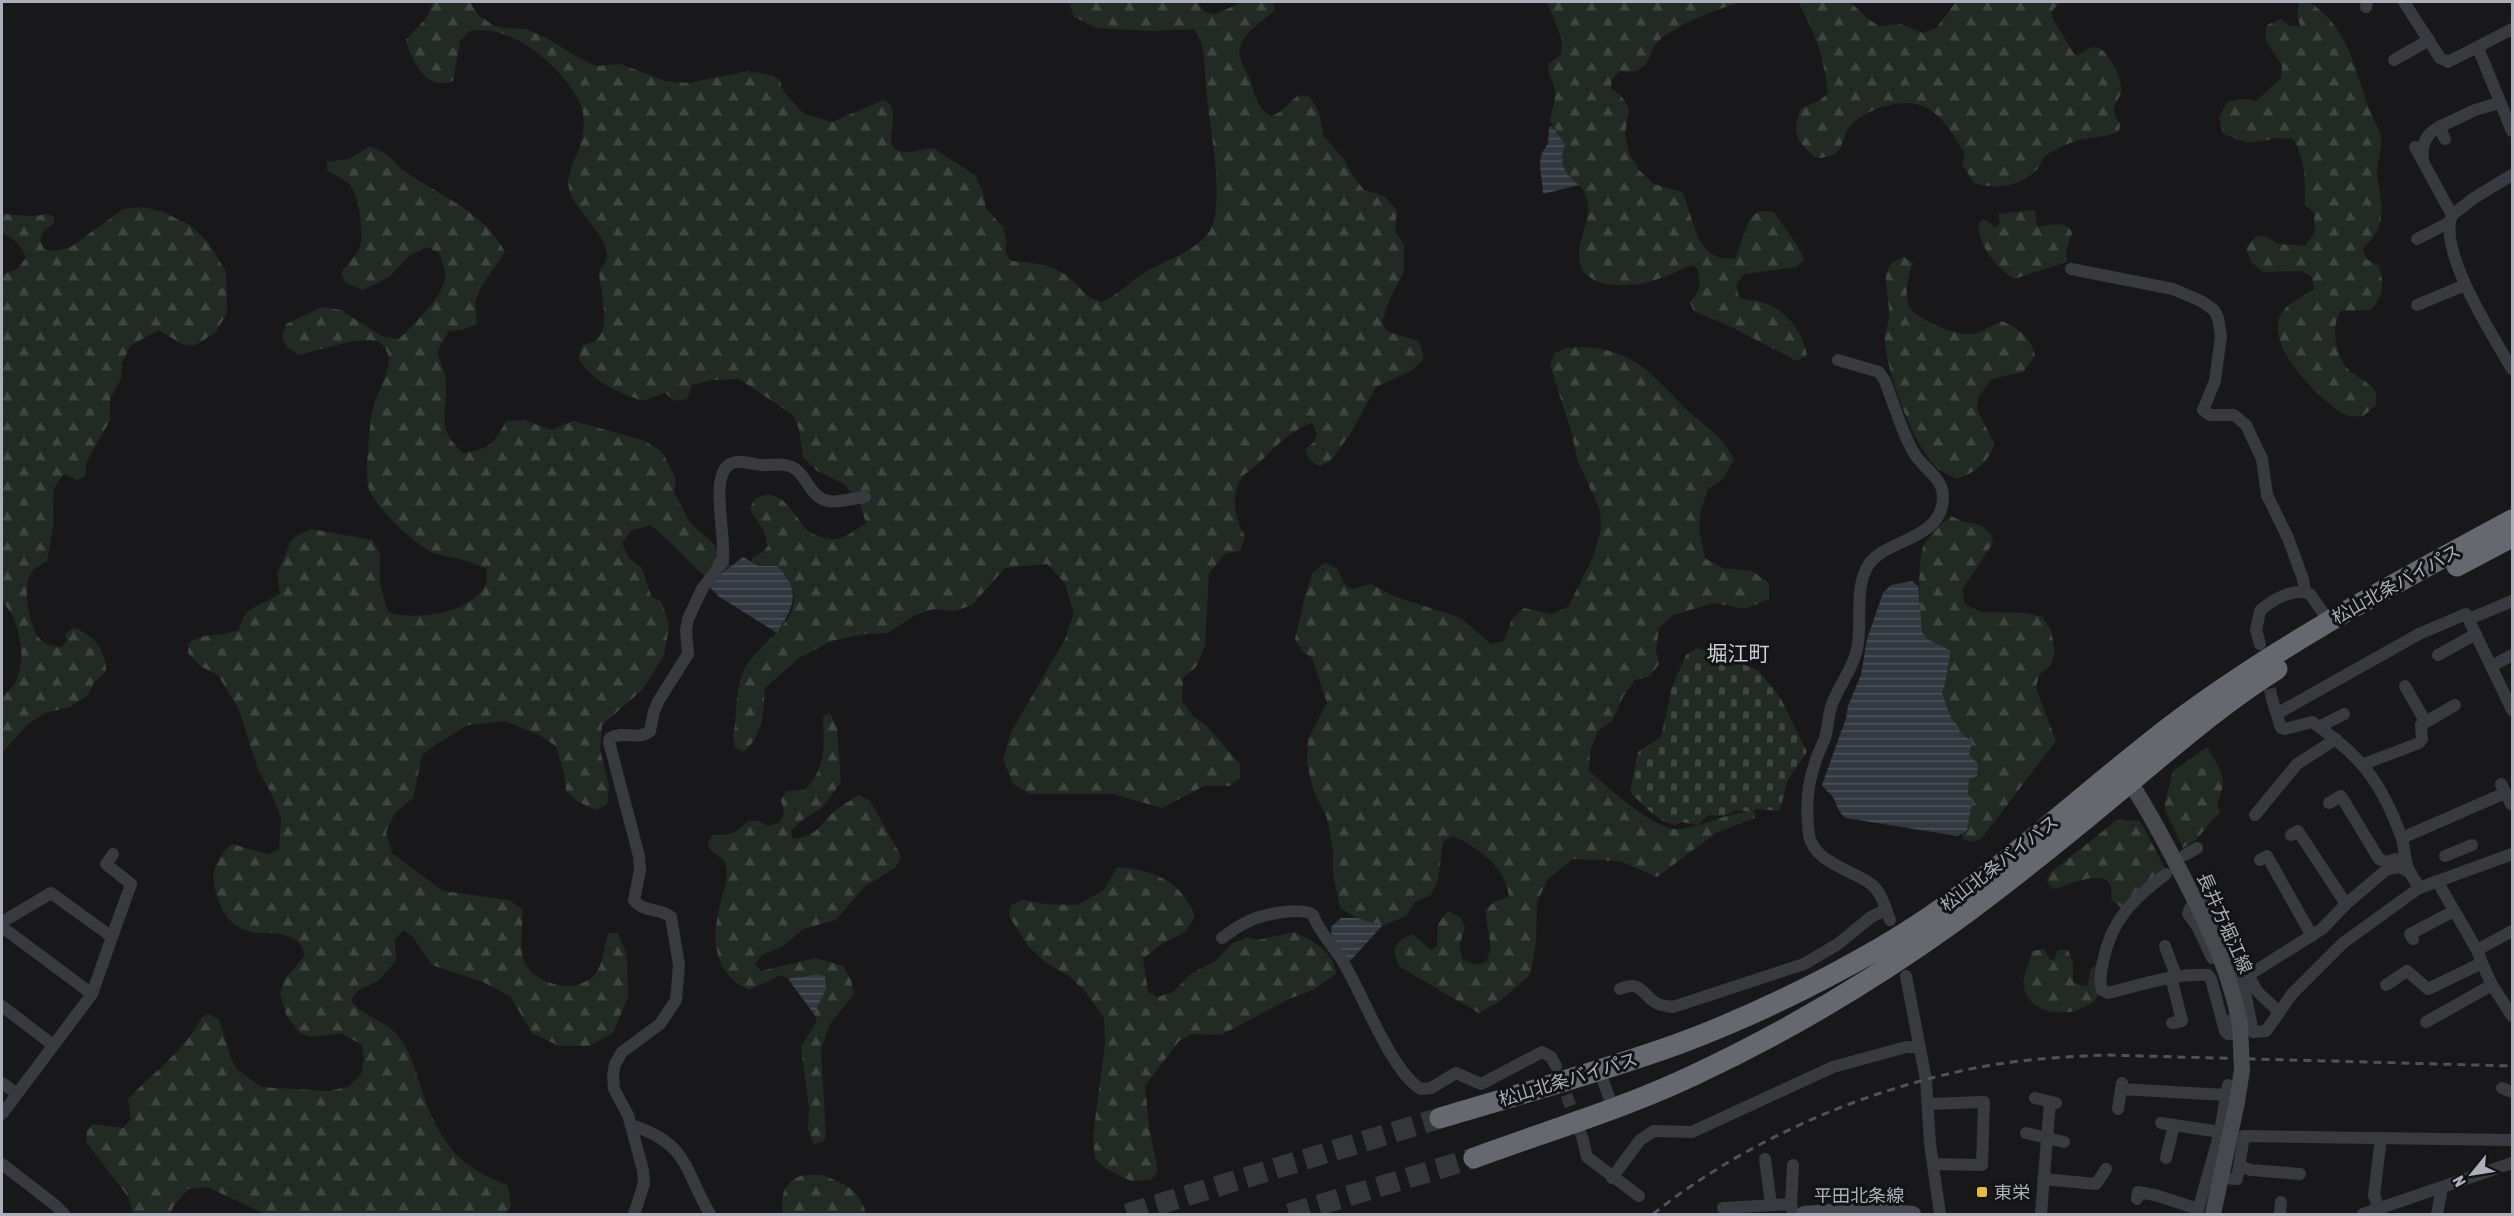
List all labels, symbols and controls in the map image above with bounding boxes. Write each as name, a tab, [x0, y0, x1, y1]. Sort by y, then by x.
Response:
street label: 松山北条バイパス	[2328, 540, 2464, 628]
district label: 堀江町	[1707, 641, 1770, 665]
street label: 松山北条バイパス	[1936, 811, 2062, 915]
street label: 長井方堀江線	[2193, 869, 2257, 977]
street label: 松山北条バイパス	[1496, 1048, 1640, 1110]
north arrow	[2442, 1144, 2502, 1204]
text: N	[2449, 1173, 2469, 1190]
place label: 東栄	[1994, 1182, 2030, 1203]
street label: 平田北条線	[1814, 1185, 1904, 1206]
marker: 東栄	[1975, 1185, 1989, 1199]

